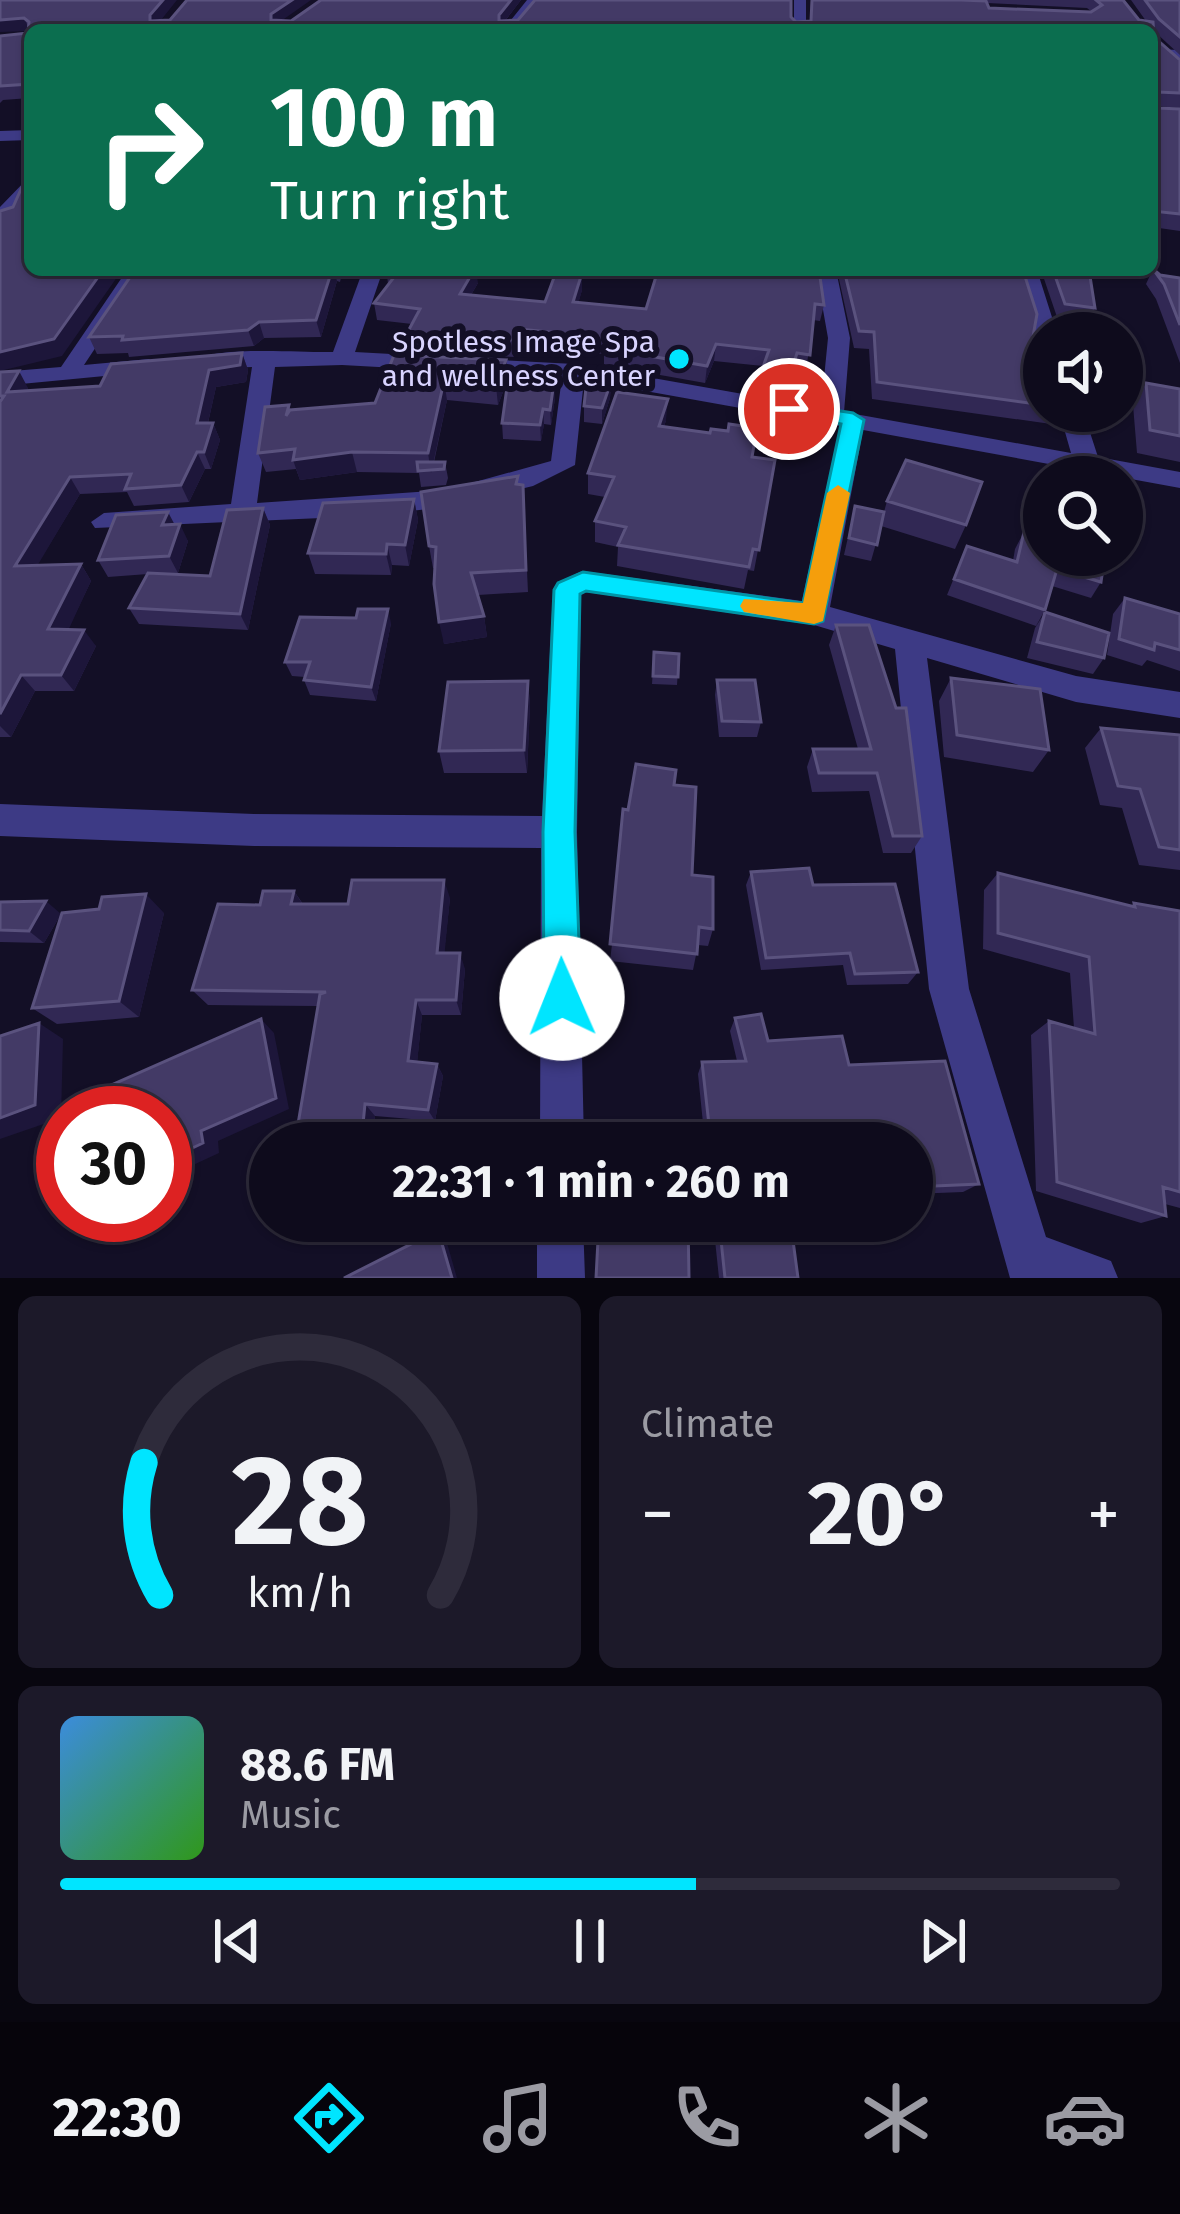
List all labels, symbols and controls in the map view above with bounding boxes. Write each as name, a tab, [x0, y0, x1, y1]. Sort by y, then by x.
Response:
text: 100 m	[270, 67, 498, 168]
icon: right	[72, 72, 228, 228]
text: Turn right	[270, 169, 509, 233]
map controls	[1023, 312, 1143, 576]
button: sound	[1023, 312, 1143, 432]
place label: Spotless Image Spa and wellness Center	[382, 324, 655, 394]
marker: Spotless Image Spa and wellness Center	[666, 346, 692, 372]
pin	[738, 358, 840, 460]
icon: arrive	[756, 376, 822, 442]
button: search	[1023, 456, 1143, 576]
position arrow	[499, 935, 625, 1061]
speed limit sign: 30	[36, 1086, 192, 1242]
text: 22:31 · 1 min · 260 m	[392, 1155, 790, 1209]
text: Climate	[641, 1401, 774, 1447]
text: 28	[231, 1427, 368, 1577]
text: 20°	[807, 1460, 954, 1568]
text: −	[641, 1475, 674, 1554]
text: +	[1087, 1475, 1120, 1554]
text: km/h	[246, 1567, 353, 1618]
text: 88.6 FM	[240, 1738, 395, 1792]
text: Music	[240, 1792, 341, 1838]
icon: previous	[204, 1908, 270, 1974]
icon: pause	[557, 1908, 623, 1974]
icon: next	[910, 1908, 976, 1974]
icon: directions	[287, 2076, 371, 2160]
icon: music	[476, 2076, 560, 2160]
icon: phone	[665, 2076, 749, 2160]
icon: climate	[854, 2076, 938, 2160]
icon: car	[1043, 2076, 1127, 2160]
text: 22:30	[53, 2086, 182, 2150]

